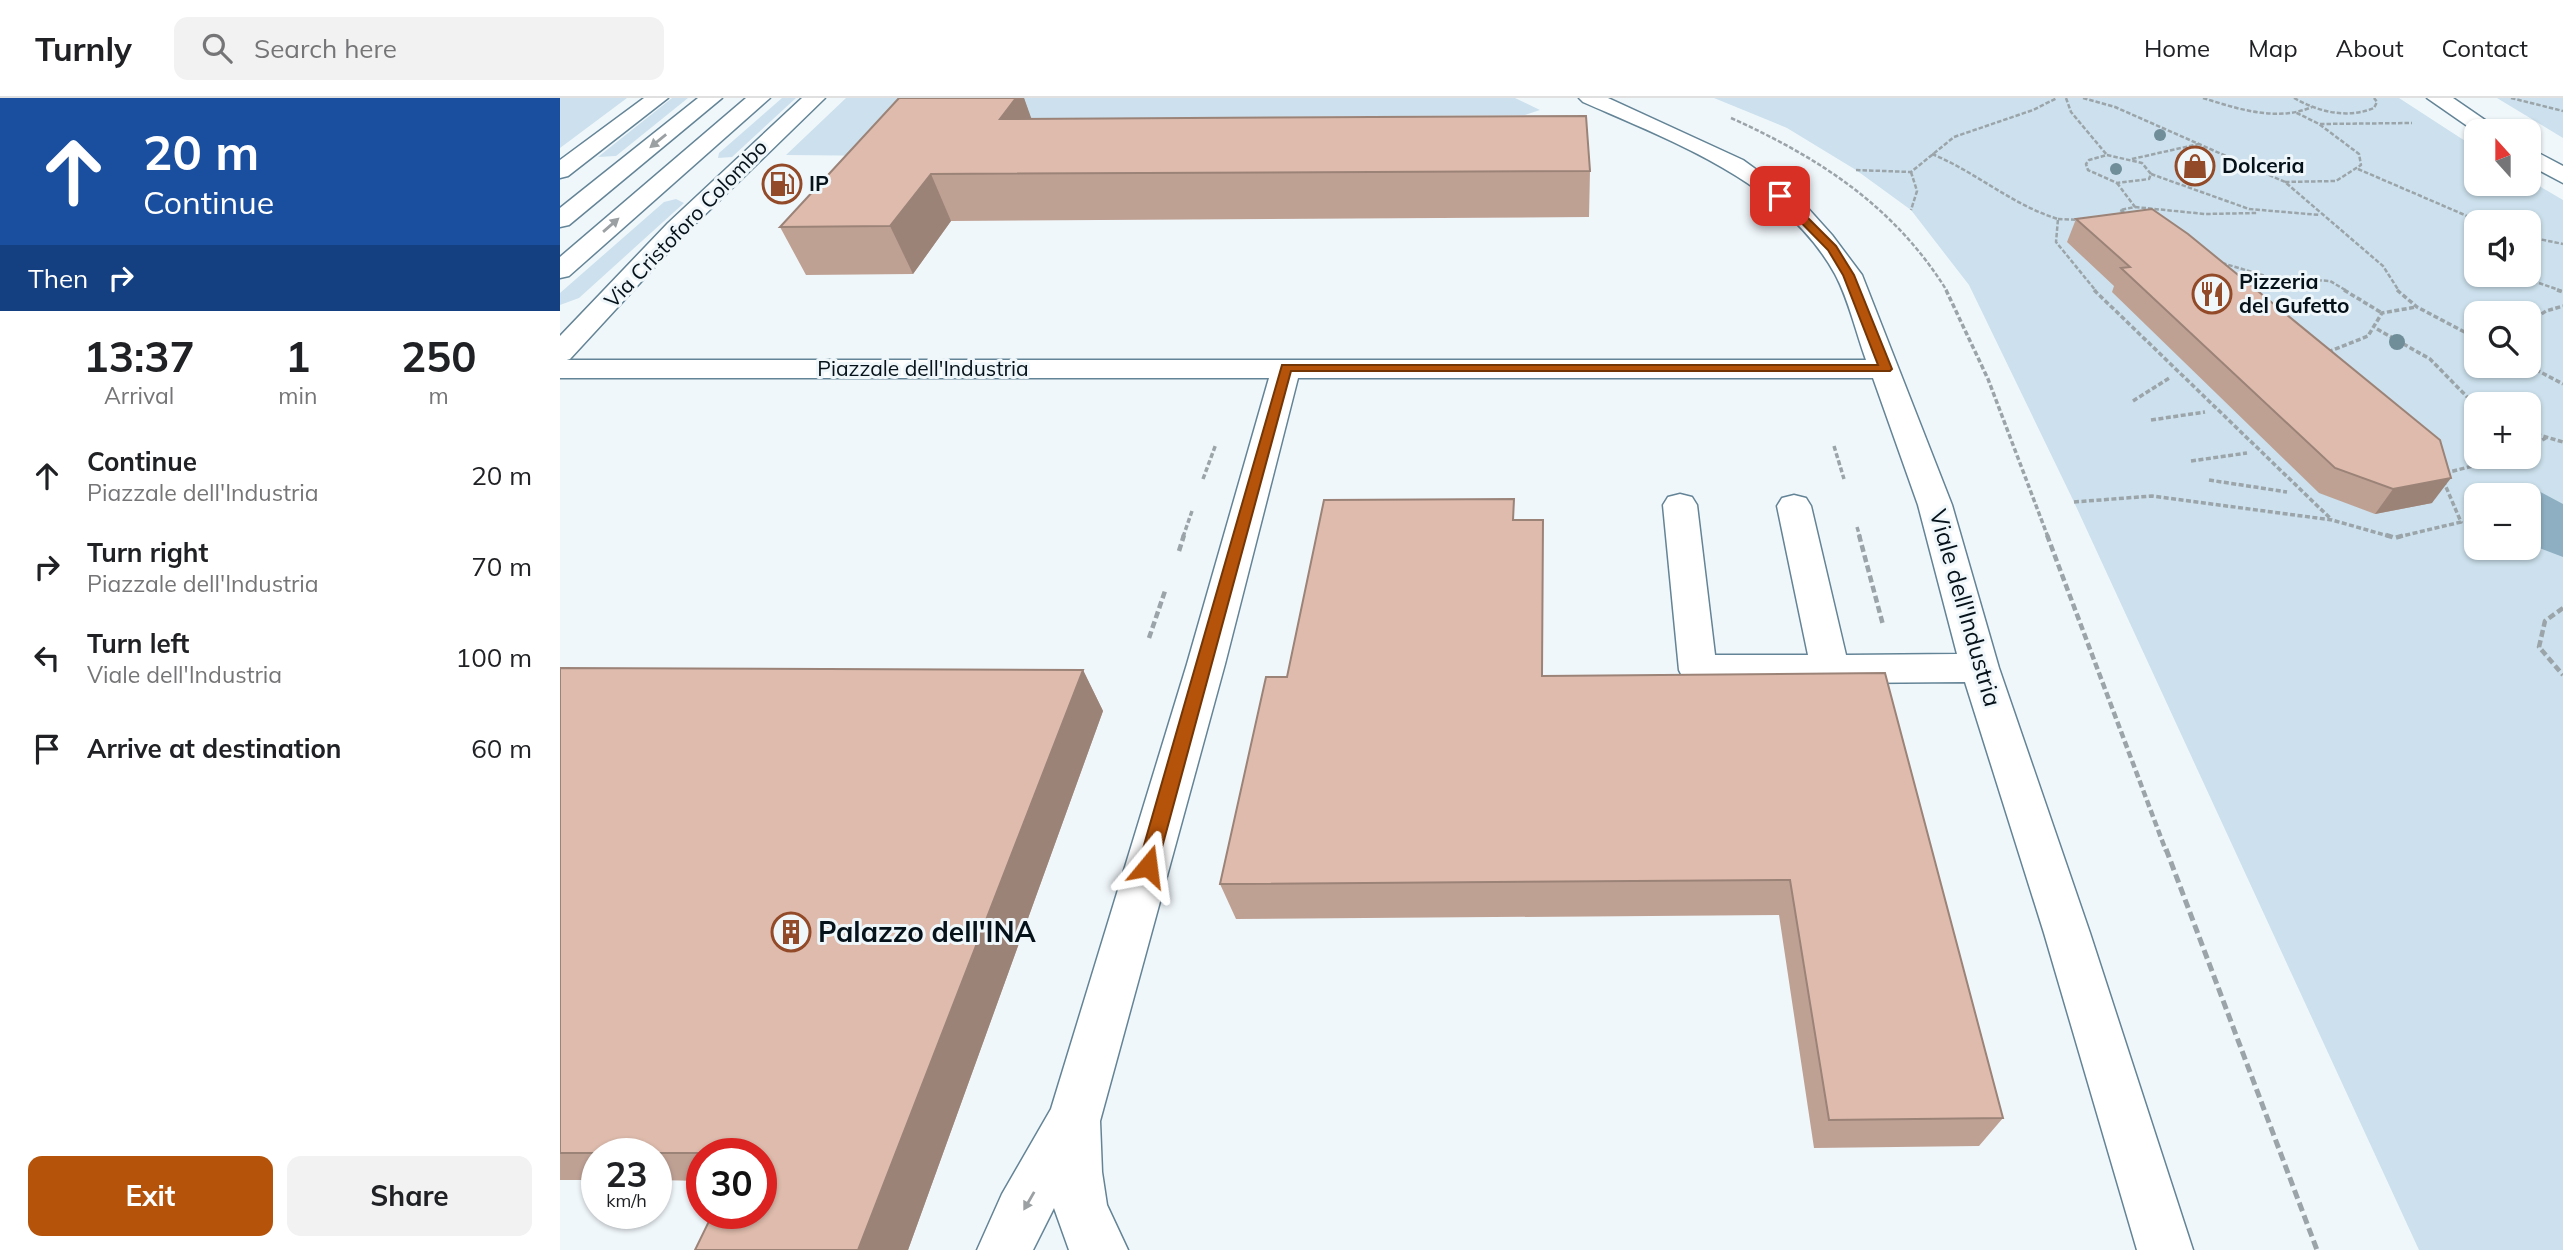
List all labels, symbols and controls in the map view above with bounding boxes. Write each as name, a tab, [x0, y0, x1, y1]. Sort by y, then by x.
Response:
search box	[174, 17, 664, 80]
text: Turnly	[35, 28, 132, 69]
icon: search	[198, 29, 236, 67]
text: Search here	[254, 32, 397, 65]
text: Home	[2144, 33, 2210, 63]
text: Map	[2248, 33, 2298, 63]
text: About	[2336, 33, 2404, 63]
text: Contact	[2442, 33, 2528, 63]
north arrow	[2464, 119, 2541, 196]
map controls	[2464, 119, 2541, 560]
text: 20 m	[143, 121, 259, 182]
icon: ahead	[28, 126, 119, 217]
one-way arrow	[650, 133, 667, 148]
street label: Via Cristoforo Colombo	[598, 134, 772, 313]
shop icon: Dolceria	[2174, 145, 2216, 187]
place label: Dolceria	[2222, 152, 2305, 178]
fuel station icon: IP	[761, 163, 803, 205]
pin	[1750, 166, 1810, 226]
place label: IP	[809, 170, 829, 196]
icon: arrive	[1761, 177, 1799, 215]
text: Continue	[143, 182, 274, 222]
button: sound	[2464, 210, 2541, 287]
one-way arrow	[603, 218, 620, 233]
icon: right	[102, 259, 140, 297]
text: Then	[28, 262, 88, 295]
place label: Pizzeria del Gufetto	[2239, 268, 2349, 318]
restaurant icon: Pizzeria del Gufetto	[2191, 273, 2233, 315]
button: search	[2464, 301, 2541, 378]
text: 13:37	[84, 330, 195, 383]
text: 1	[285, 330, 310, 383]
text: 250	[401, 330, 476, 383]
street label: Piazzale dell'Industria	[817, 355, 1029, 381]
text: Arrival	[104, 381, 174, 410]
text: min	[278, 381, 317, 410]
text: m	[429, 381, 449, 410]
button: +	[2464, 392, 2541, 469]
text: Continue	[87, 445, 197, 478]
icon: ahead	[28, 457, 66, 495]
text: 20 m	[471, 459, 532, 492]
text: Piazzale dell'Industria	[87, 478, 319, 507]
button: −	[2464, 483, 2541, 560]
street label: Viale dell'Industria	[1923, 506, 2008, 710]
text: Turn right	[87, 536, 208, 569]
icon: right	[28, 548, 66, 586]
text: 70 m	[471, 550, 532, 583]
text: Piazzale dell'Industria	[87, 569, 319, 598]
text: Turn left	[87, 627, 189, 660]
icon: left	[28, 639, 66, 677]
text: 100 m	[456, 641, 532, 674]
text: Viale dell'Industria	[87, 660, 282, 689]
icon: arrive	[28, 730, 66, 768]
text: Arrive at destination	[87, 732, 342, 765]
text: 60 m	[471, 732, 532, 765]
position arrow	[1111, 829, 1185, 903]
building icon: Palazzo dell'INA	[770, 911, 812, 953]
place label: Palazzo dell'INA	[818, 914, 1036, 949]
speed limit sign: 30	[686, 1138, 777, 1229]
text: 23	[605, 1152, 648, 1196]
button: Exit	[28, 1156, 273, 1236]
button: Share	[287, 1156, 532, 1236]
text: km/h	[606, 1189, 647, 1212]
one-way arrow	[1023, 1191, 1035, 1211]

